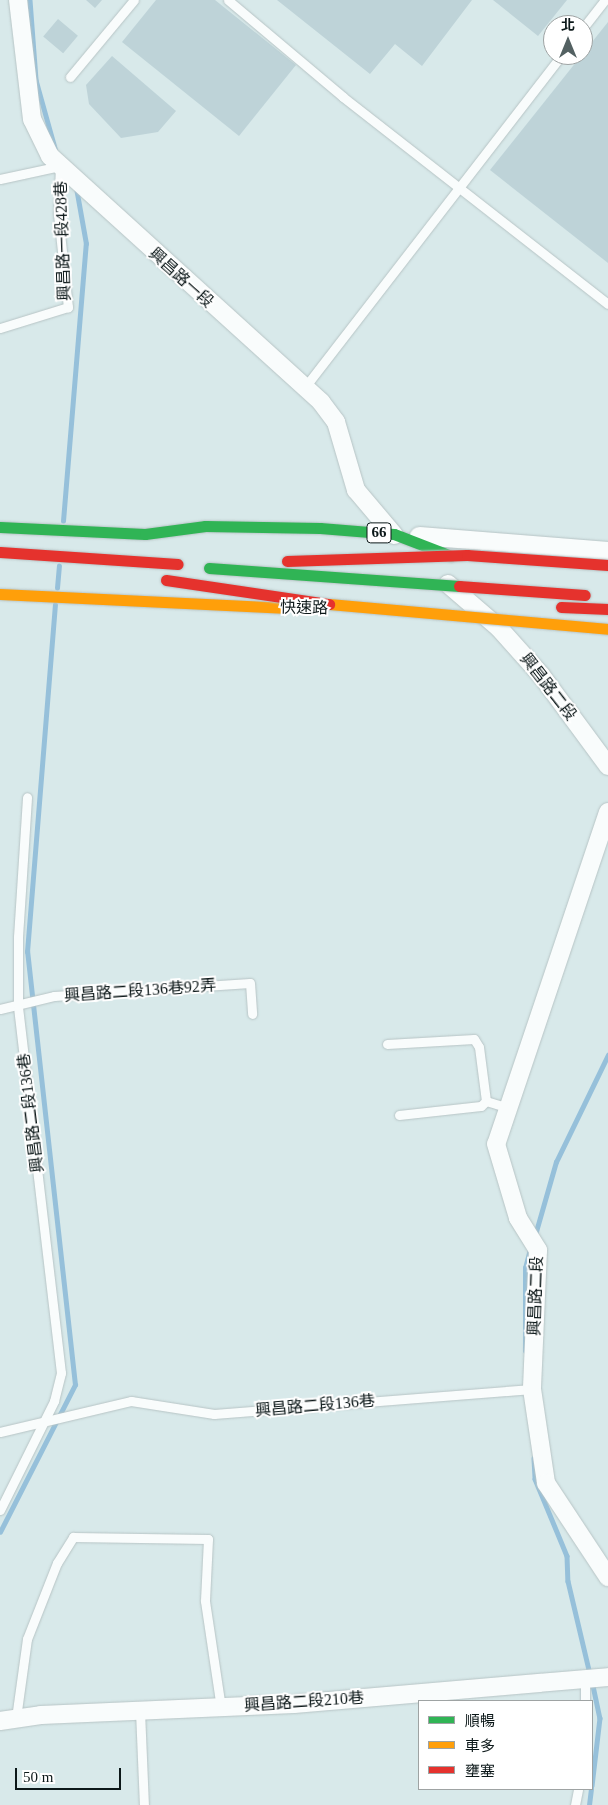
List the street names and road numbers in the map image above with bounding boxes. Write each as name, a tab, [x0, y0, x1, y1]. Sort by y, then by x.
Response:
street label: 興昌路一段428巷	[51, 181, 75, 301]
street label: 興昌路一段	[145, 244, 217, 312]
road number: 66	[366, 520, 392, 546]
street label: 快速路	[280, 598, 328, 618]
street label: 興昌路二段	[516, 650, 580, 724]
street label: 興昌路二段136巷92弄	[64, 976, 216, 1006]
street label: 興昌路二段136巷	[14, 1052, 48, 1174]
street label: 興昌路二段	[525, 1256, 547, 1336]
street label: 興昌路二段136巷	[254, 1391, 376, 1421]
street label: 興昌路二段210巷	[243, 1688, 365, 1716]

